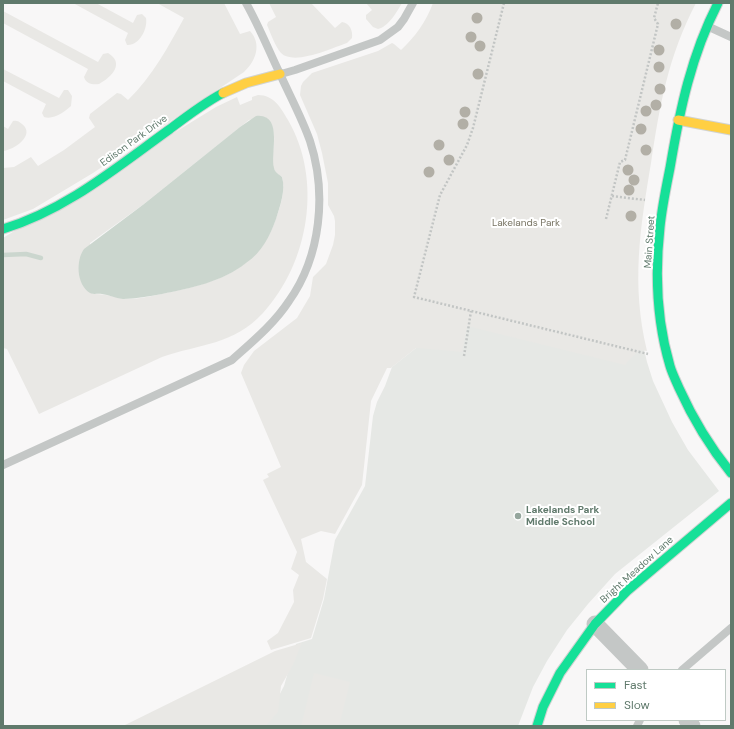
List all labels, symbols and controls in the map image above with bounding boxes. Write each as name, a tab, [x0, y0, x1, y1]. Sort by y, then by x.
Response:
street label: Edison Park Drive	[98, 113, 170, 169]
street label: Main Street	[642, 215, 658, 269]
park label: Lakelands Park	[492, 217, 560, 229]
place label: Lakelands Park Middle School	[526, 504, 599, 528]
marker: Lakelands Park Middle School	[513, 511, 523, 521]
street label: Bright Meadow Lane	[598, 534, 676, 606]
legend	[586, 669, 726, 721]
text: Fast	[624, 677, 647, 693]
text: Slow	[624, 697, 650, 713]

